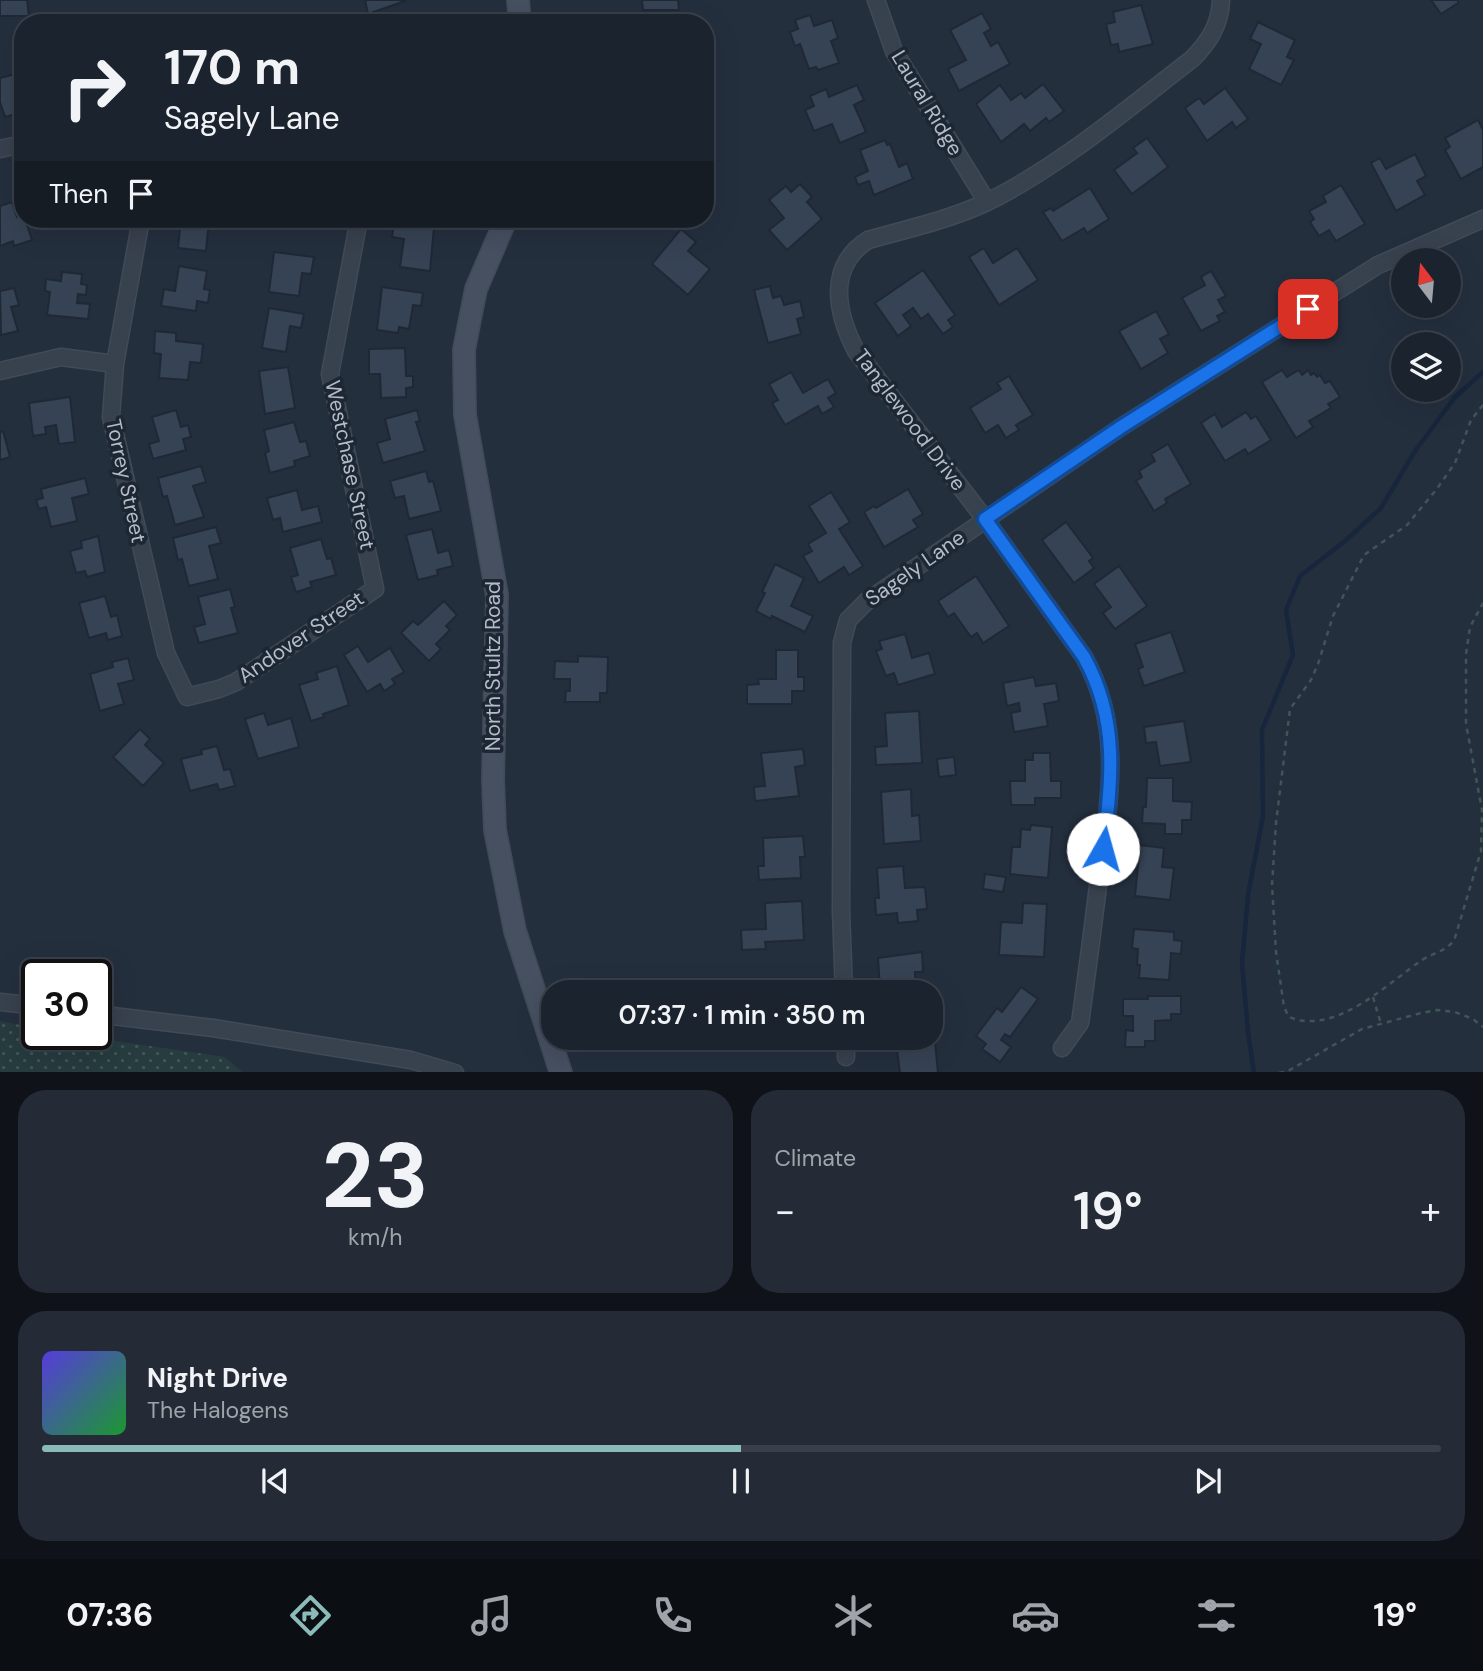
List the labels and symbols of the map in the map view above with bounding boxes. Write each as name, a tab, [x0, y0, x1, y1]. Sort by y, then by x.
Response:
street label: Laural Ridge	[885, 45, 969, 161]
north arrow	[1391, 248, 1461, 318]
pin	[1278, 279, 1338, 339]
street label: Tanglewood Drive	[847, 343, 973, 497]
street label: Westchase Street	[318, 378, 382, 552]
street label: Torrey Street	[99, 417, 153, 545]
street label: Sagely Lane	[860, 523, 970, 613]
street label: North Stultz Road	[479, 581, 507, 751]
street label: Andover Street	[232, 584, 370, 690]
position arrow	[1066, 812, 1140, 886]
speed limit sign: 30	[21, 959, 112, 1050]

